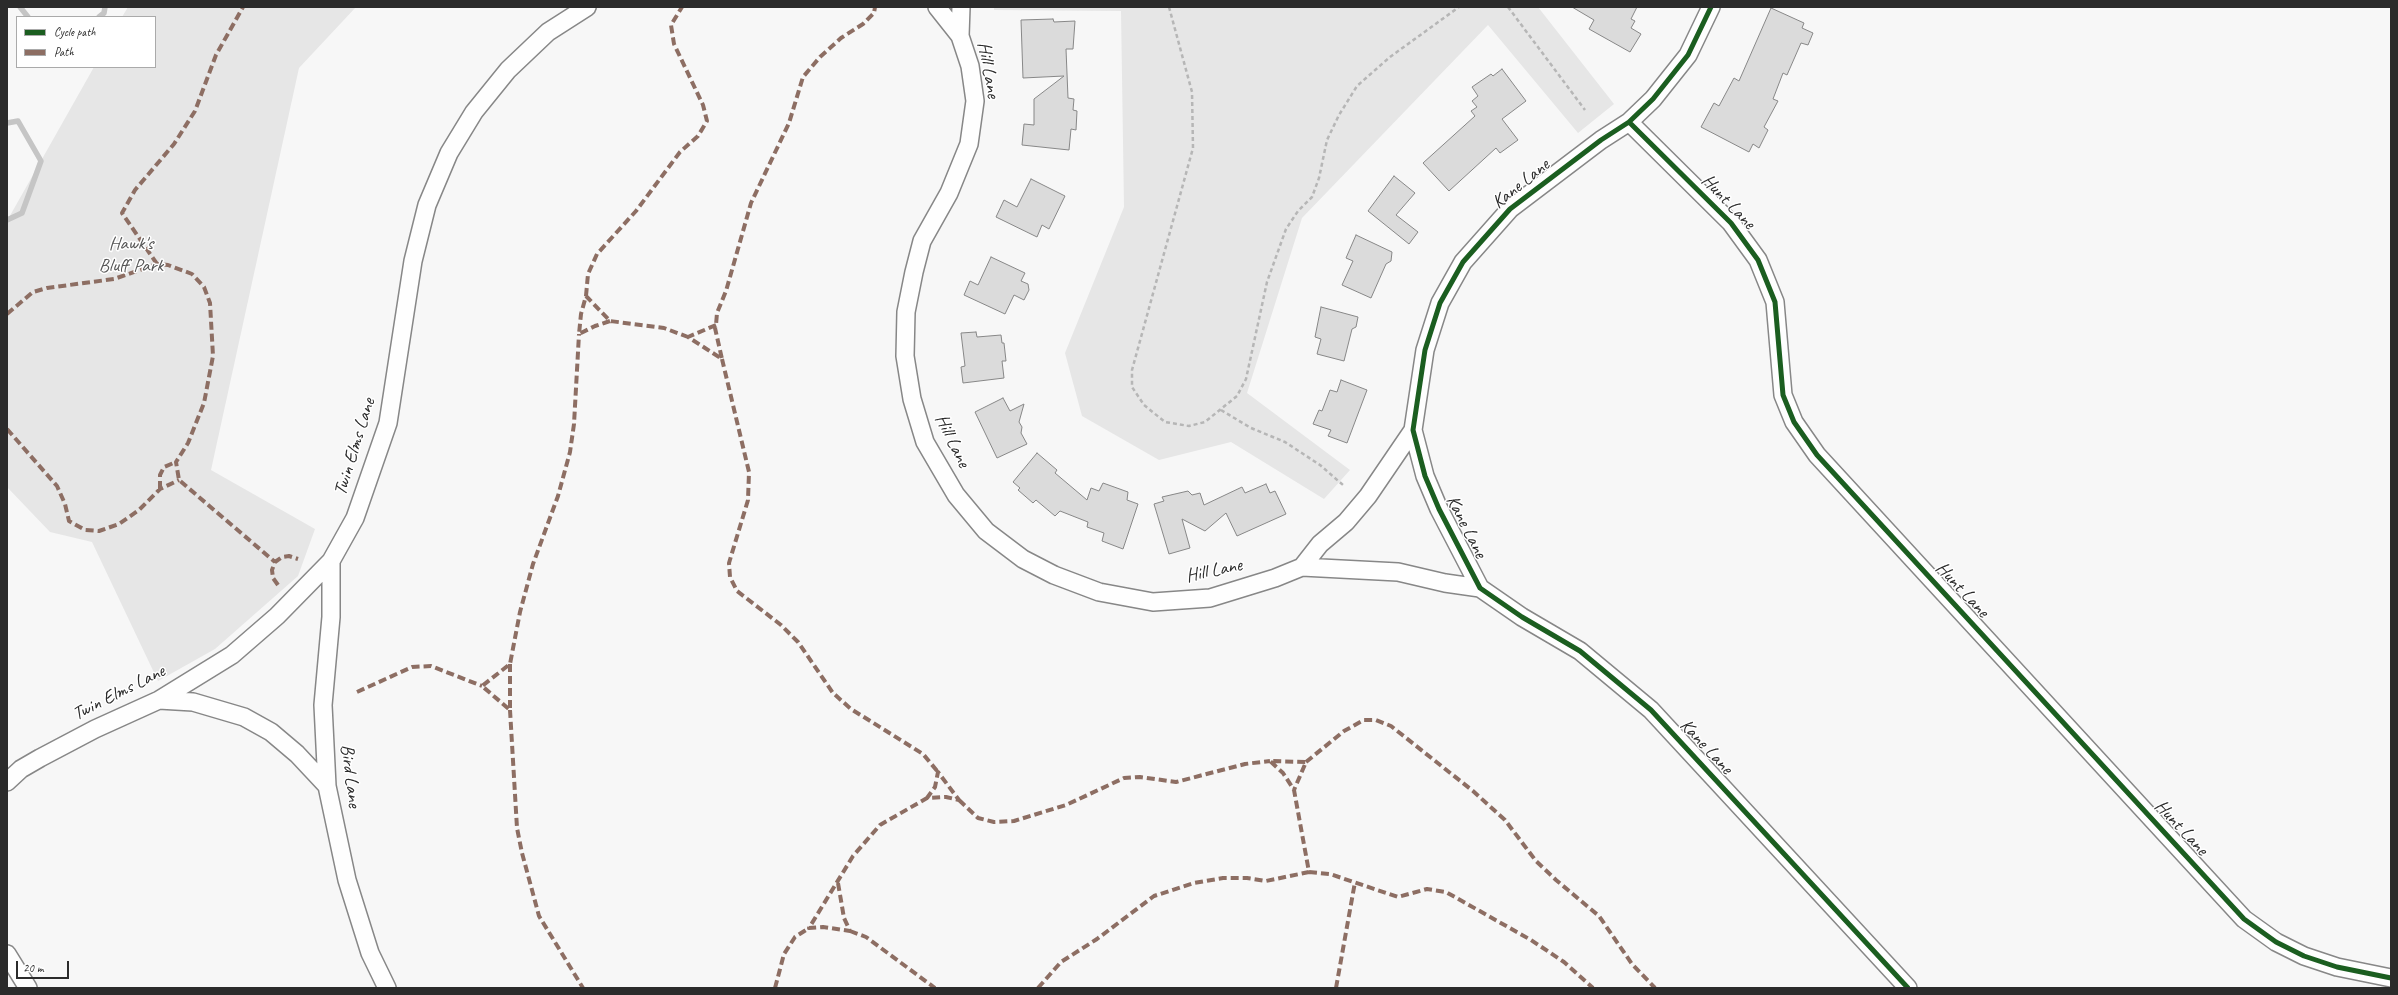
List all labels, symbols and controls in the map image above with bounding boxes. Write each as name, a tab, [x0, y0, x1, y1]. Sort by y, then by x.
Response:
legend	[16, 16, 156, 68]
text: Cycle path	[54, 24, 96, 40]
street label: Hill Lane	[972, 40, 1004, 100]
text: Path	[54, 44, 74, 60]
street label: Kane Lane	[1488, 154, 1554, 214]
street label: Hunt Lane	[1696, 170, 1760, 234]
park label: Hawk's Bluff Park	[99, 233, 163, 277]
street label: Twin Elms Lane	[329, 396, 381, 498]
street label: Hill Lane	[929, 411, 975, 471]
street label: Kane Lane	[1441, 492, 1491, 562]
street label: Hill Lane	[1184, 554, 1244, 588]
street label: Hunt Lane	[1930, 557, 1994, 623]
street label: Twin Elms Lane	[69, 660, 169, 726]
street label: Kane Lane	[1675, 715, 1737, 779]
street label: Bird Lane	[335, 743, 365, 809]
street label: Hunt Lane	[2149, 795, 2213, 861]
scale bar	[18, 953, 71, 979]
text: 20 m	[23, 960, 43, 976]

